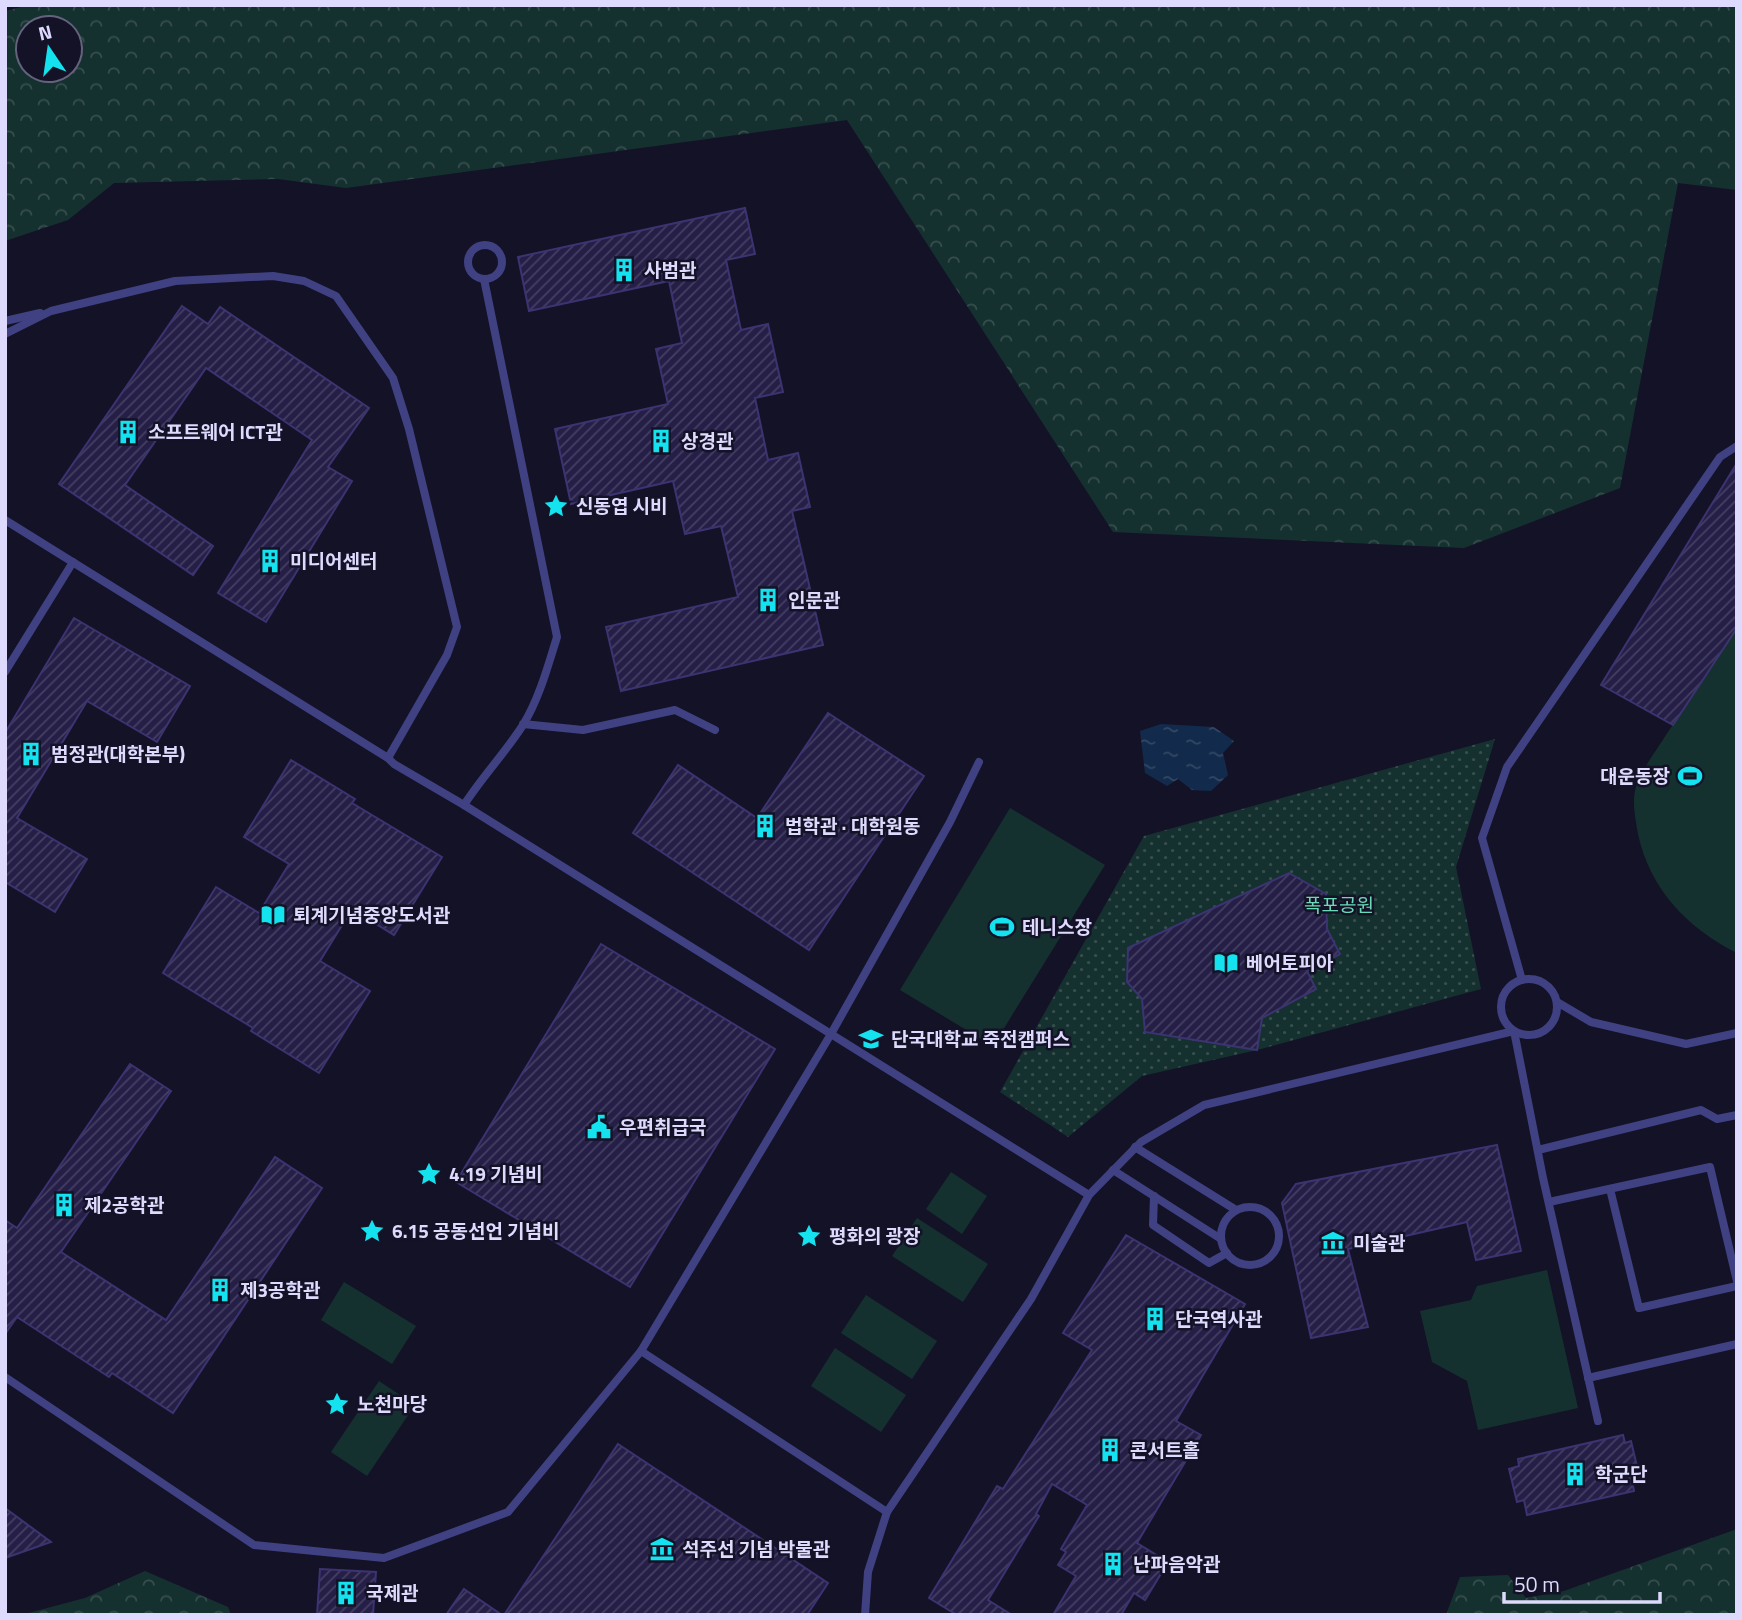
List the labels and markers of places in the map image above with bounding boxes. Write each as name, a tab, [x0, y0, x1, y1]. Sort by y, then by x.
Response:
place label: 사범관	[644, 255, 697, 284]
building icon: 사범관	[610, 256, 638, 284]
place label: 소프트웨어 ICT관	[148, 417, 283, 446]
building icon: 소프트웨어 ICT관	[114, 418, 142, 446]
place label: 상경관	[681, 426, 734, 455]
building icon: 상경관	[647, 427, 675, 455]
place label: 신동엽 시비	[576, 491, 668, 520]
place icon: 신동엽 시비	[542, 492, 570, 520]
place label: 미디어센터	[290, 546, 377, 575]
building icon: 미디어센터	[256, 547, 284, 575]
place label: 인문관	[788, 585, 841, 614]
building icon: 인문관	[754, 586, 782, 614]
place label: 범정관(대학본부)	[51, 739, 185, 768]
building icon: 범정관(대학본부)	[17, 740, 45, 768]
place label: 대운동장	[1600, 761, 1670, 790]
sports icon: 대운동장	[1676, 762, 1704, 790]
place label: 법학관 · 대학원동	[785, 811, 921, 840]
building icon: 법학관 · 대학원동	[751, 812, 779, 840]
place label: 퇴계기념중앙도서관	[293, 900, 451, 929]
library icon: 퇴계기념중앙도서관	[259, 901, 287, 929]
place label: 테니스장	[1022, 912, 1092, 941]
sports icon: 테니스장	[988, 913, 1016, 941]
place label: 베어토피아	[1246, 948, 1334, 977]
library icon: 베어토피아	[1212, 949, 1240, 977]
place label: 단국대학교 죽전캠퍼스	[891, 1024, 1070, 1053]
school or university icon: 단국대학교 죽전캠퍼스	[857, 1025, 885, 1053]
place label: 우편취급국	[619, 1112, 706, 1141]
public building icon: 우편취급국	[585, 1113, 613, 1141]
place label: 4.19 기념비	[449, 1159, 542, 1188]
place icon: 4.19 기념비	[415, 1160, 443, 1188]
place label: 제2공학관	[84, 1190, 165, 1219]
building icon: 제2공학관	[50, 1191, 78, 1219]
place label: 6.15 공동선언 기념비	[392, 1216, 560, 1245]
place icon: 6.15 공동선언 기념비	[358, 1217, 386, 1245]
place label: 평화의 광장	[829, 1221, 921, 1250]
place icon: 평화의 광장	[795, 1222, 823, 1250]
place label: 미술관	[1353, 1228, 1406, 1257]
museum icon: 미술관	[1319, 1229, 1347, 1257]
place label: 제3공학관	[240, 1275, 321, 1304]
building icon: 제3공학관	[206, 1276, 234, 1304]
place label: 단국역사관	[1175, 1304, 1263, 1333]
building icon: 단국역사관	[1141, 1305, 1169, 1333]
place label: 노천마당	[357, 1389, 427, 1418]
place icon: 노천마당	[323, 1390, 351, 1418]
place label: 콘서트홀	[1130, 1435, 1200, 1464]
building icon: 콘서트홀	[1096, 1436, 1124, 1464]
place label: 학군단	[1595, 1459, 1648, 1488]
building icon: 학군단	[1561, 1460, 1589, 1488]
place label: 석주선 기념 박물관	[682, 1534, 831, 1563]
museum icon: 석주선 기념 박물관	[648, 1535, 676, 1563]
place label: 난파음악관	[1133, 1549, 1221, 1578]
building icon: 난파음악관	[1099, 1550, 1127, 1578]
place label: 국제관	[366, 1578, 419, 1607]
building icon: 국제관	[332, 1579, 360, 1607]

